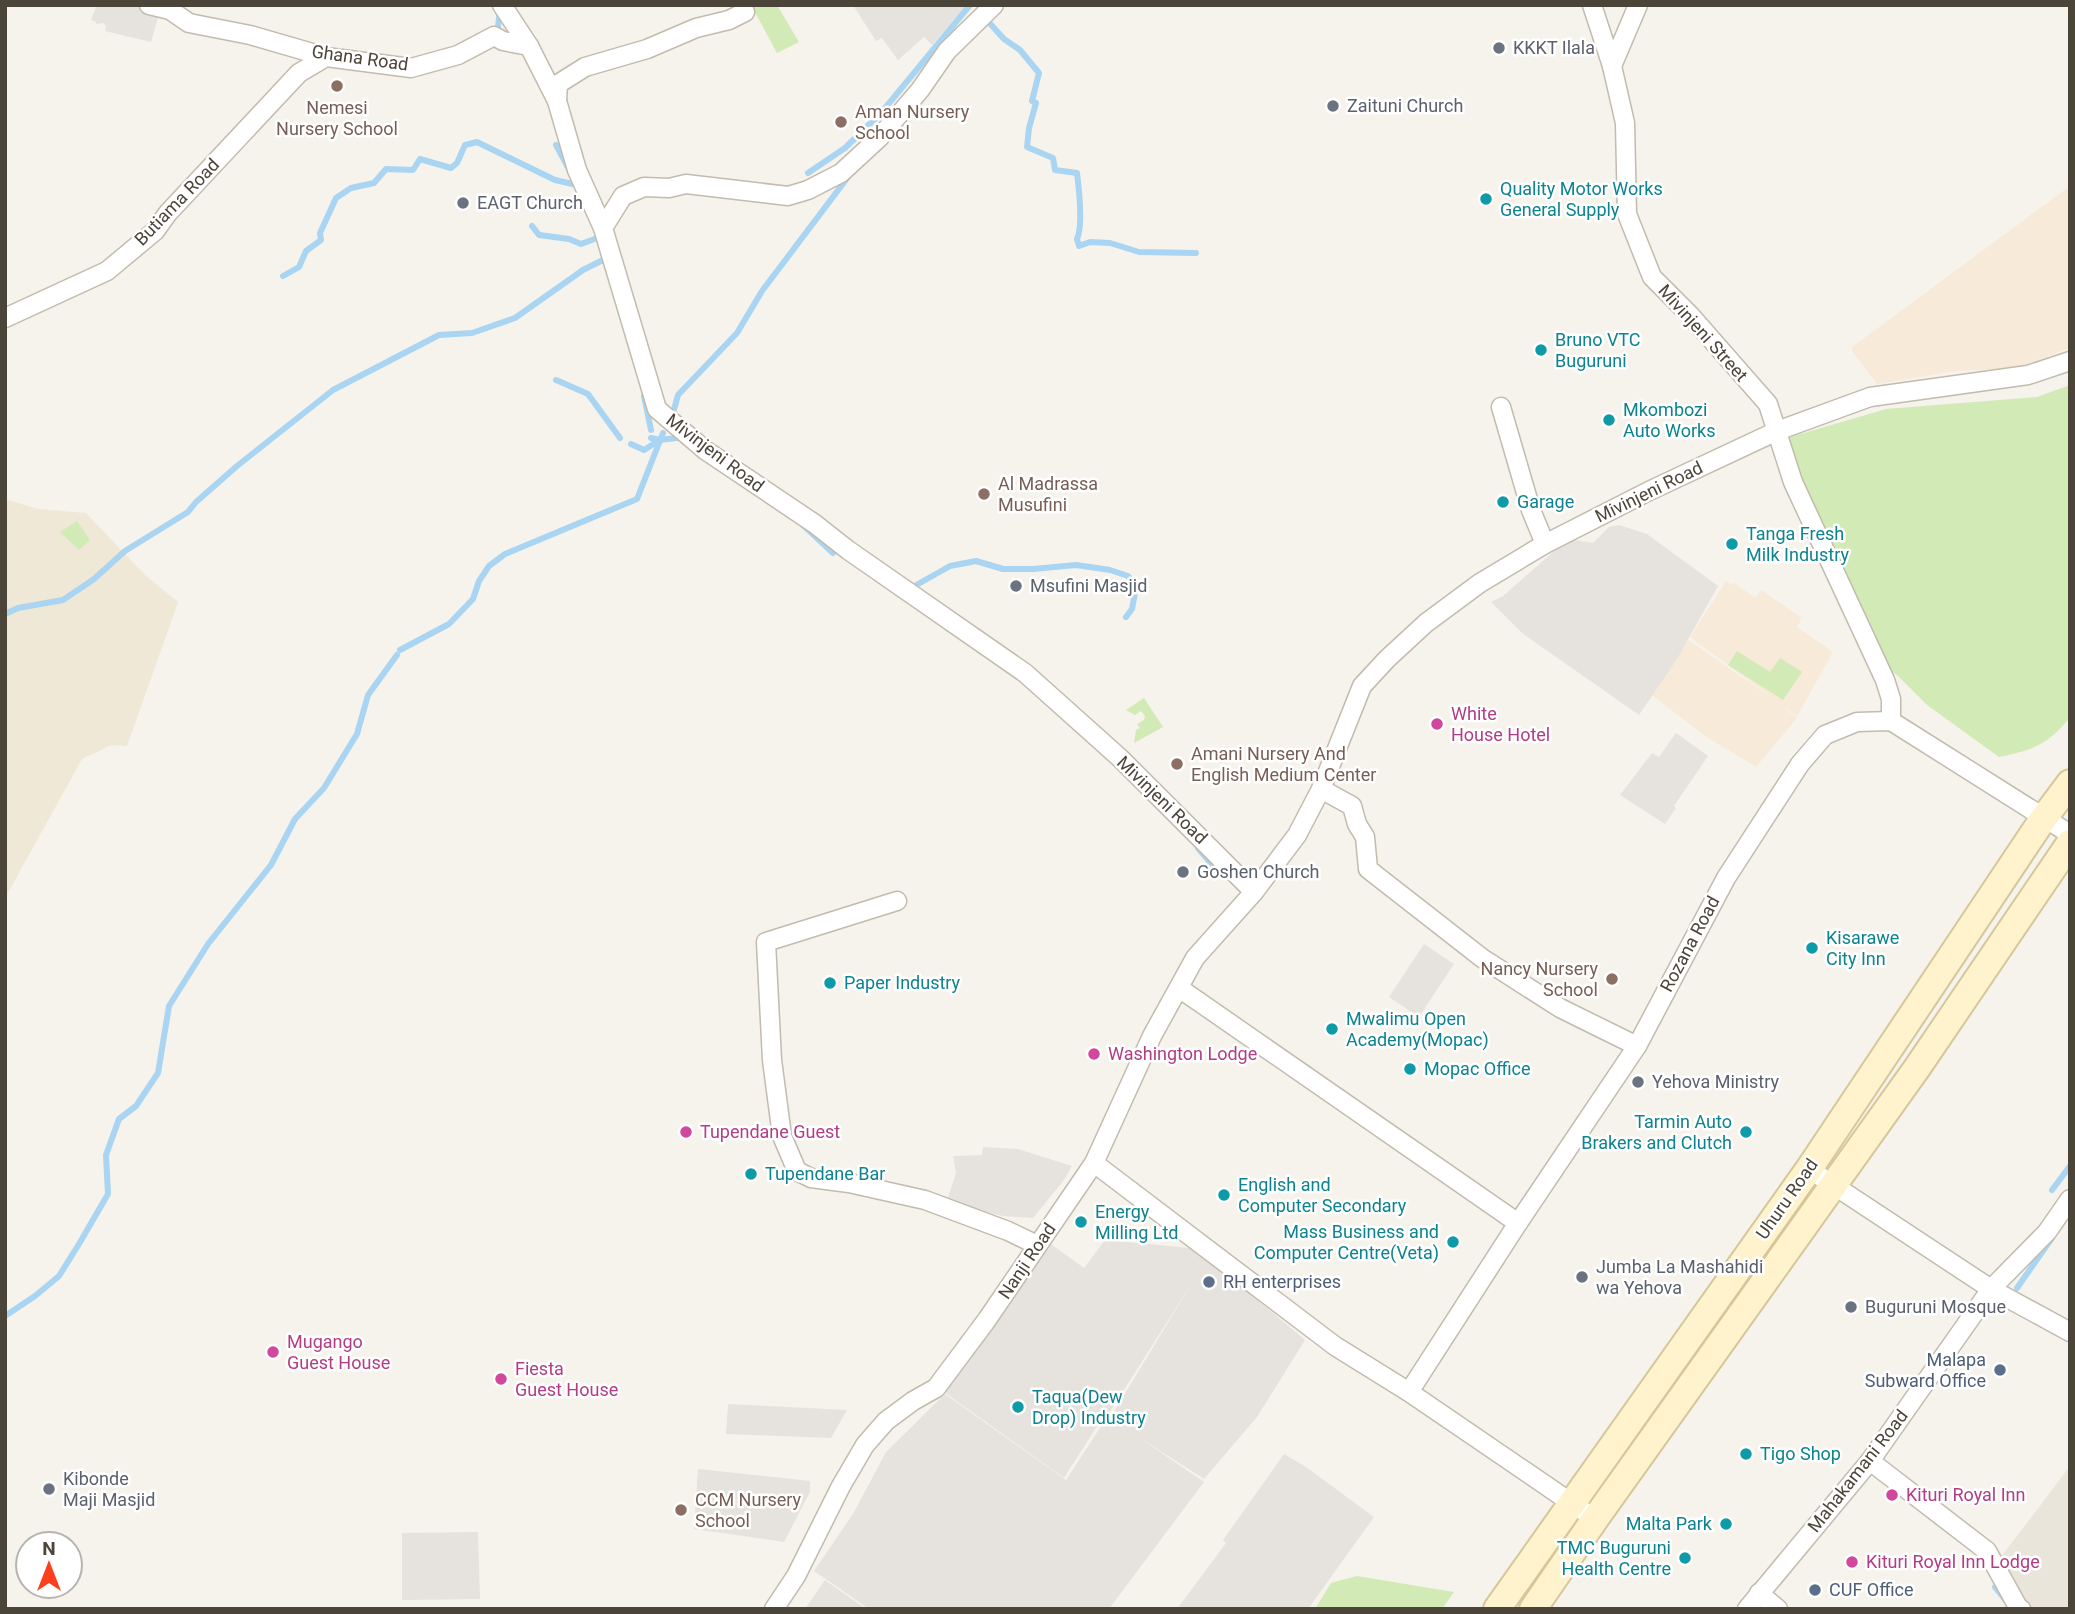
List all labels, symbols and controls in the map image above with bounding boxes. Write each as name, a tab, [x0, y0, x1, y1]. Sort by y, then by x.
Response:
place label: KKKT Ilala	[1513, 37, 1595, 58]
street label: Ghana Road	[310, 40, 410, 75]
marker: KKKT Ilala	[1491, 40, 1507, 56]
marker: Nemesi Nursery School	[329, 78, 345, 94]
place label: Zaituni Church	[1347, 95, 1463, 116]
place label: Nemesi Nursery School	[276, 97, 398, 139]
marker: Zaituni Church	[1325, 98, 1341, 114]
place label: Aman Nursery School	[855, 101, 970, 143]
marker: Aman Nursery School	[833, 114, 849, 130]
street label: Butiama Road	[130, 154, 223, 249]
place label: Quality Motor Works General Supply	[1500, 178, 1663, 220]
marker: Quality Motor Works General Supply	[1478, 191, 1494, 207]
place label: EAGT Church	[477, 192, 583, 213]
marker: EAGT Church	[455, 195, 471, 211]
street label: Mivinjeni Street	[1654, 280, 1752, 386]
place label: Bruno VTC Buguruni	[1555, 329, 1641, 371]
marker: Bruno VTC Buguruni	[1533, 342, 1549, 358]
place label: Mkombozi Auto Works	[1623, 399, 1716, 441]
street label: Mivinjeni Road	[662, 409, 768, 496]
marker: Mkombozi Auto Works	[1601, 412, 1617, 428]
street label: Mivinjeni Road	[1592, 456, 1706, 527]
place label: Al Madrassa Musufini	[998, 473, 1098, 515]
marker: Al Madrassa Musufini	[976, 486, 992, 502]
place label: Garage	[1517, 491, 1574, 512]
marker: Garage	[1495, 494, 1511, 510]
place label: Tanga Fresh Milk Industry	[1746, 523, 1849, 565]
marker: Tanga Fresh Milk Industry	[1724, 536, 1740, 552]
place label: Msufini Masjid	[1030, 575, 1147, 596]
marker: Msufini Masjid	[1008, 578, 1024, 594]
place label: White House Hotel	[1451, 703, 1550, 745]
marker: White House Hotel	[1429, 716, 1445, 732]
place label: Amani Nursery And English Medium Center	[1191, 743, 1376, 785]
street label: Mivinjeni Road	[1113, 751, 1212, 848]
marker: Amani Nursery And English Medium Center	[1169, 756, 1185, 772]
place label: Goshen Church	[1197, 861, 1320, 882]
marker: Goshen Church	[1175, 864, 1191, 880]
street label: Rozana Road	[1656, 892, 1724, 995]
place label: Kisarawe City Inn	[1826, 927, 1899, 969]
marker: Kisarawe City Inn	[1804, 940, 1820, 956]
place label: Nancy Nursery School	[1481, 958, 1598, 1000]
marker: Nancy Nursery School	[1604, 971, 1620, 987]
place label: Paper Industry	[844, 972, 961, 993]
marker: Paper Industry	[822, 975, 838, 991]
place label: Mwalimu Open Academy(Mopac)	[1346, 1008, 1489, 1051]
marker: Mwalimu Open Academy(Mopac)	[1324, 1021, 1340, 1037]
place label: Washington Lodge	[1108, 1043, 1257, 1064]
marker: Washington Lodge	[1086, 1046, 1102, 1062]
place label: Mopac Office	[1424, 1058, 1530, 1079]
marker: Mopac Office	[1402, 1061, 1418, 1077]
place label: Yehova Ministry	[1652, 1071, 1780, 1092]
marker: Yehova Ministry	[1630, 1074, 1646, 1090]
place label: Tarmin Auto Brakers and Clutch	[1581, 1111, 1732, 1153]
place label: Tupendane Guest	[700, 1121, 840, 1142]
marker: Tupendane Guest	[678, 1124, 694, 1140]
marker: Tarmin Auto Brakers and Clutch	[1738, 1124, 1754, 1140]
street label: Uhuru Road	[1751, 1154, 1822, 1243]
place label: Tupendane Bar	[765, 1163, 885, 1184]
marker: Tupendane Bar	[743, 1166, 759, 1182]
place label: English and Computer Secondary	[1238, 1174, 1407, 1216]
marker: English and Computer Secondary	[1216, 1187, 1232, 1203]
place label: Energy Milling Ltd	[1095, 1201, 1178, 1243]
marker: Energy Milling Ltd	[1073, 1214, 1089, 1230]
street label: Nanji Road	[994, 1219, 1060, 1303]
place label: Mass Business and Computer Centre(Veta)	[1254, 1221, 1439, 1264]
marker: Mass Business and Computer Centre(Veta)	[1445, 1234, 1461, 1250]
place label: Jumba La Mashahidi wa Yehova	[1596, 1256, 1763, 1298]
marker: Jumba La Mashahidi wa Yehova	[1574, 1269, 1590, 1285]
place label: RH enterprises	[1223, 1271, 1341, 1292]
marker: RH enterprises	[1201, 1274, 1217, 1290]
place label: Buguruni Mosque	[1865, 1296, 2006, 1317]
marker: Buguruni Mosque	[1843, 1299, 1859, 1315]
place label: Mugango Guest House	[287, 1331, 390, 1373]
marker: Mugango Guest House	[265, 1344, 281, 1360]
place label: Malapa Subward Office	[1865, 1349, 1986, 1391]
place label: Fiesta Guest House	[515, 1358, 618, 1400]
marker: Malapa Subward Office	[1992, 1362, 2008, 1378]
marker: Fiesta Guest House	[493, 1371, 509, 1387]
place label: Taqua(Dew Drop) Industry	[1032, 1386, 1146, 1429]
marker: Taqua(Dew Drop) Industry	[1010, 1399, 1026, 1415]
street label: Mahakamani Road	[1803, 1405, 1912, 1536]
place label: Tigo Shop	[1760, 1443, 1841, 1464]
marker: Tigo Shop	[1738, 1446, 1754, 1462]
place label: Kibonde Maji Masjid	[63, 1468, 155, 1510]
marker: Kibonde Maji Masjid	[41, 1481, 57, 1497]
place label: Kituri Royal Inn	[1906, 1484, 2025, 1505]
marker: Kituri Royal Inn	[1884, 1487, 1900, 1503]
place label: CCM Nursery School	[695, 1489, 802, 1531]
marker: CCM Nursery School	[673, 1502, 689, 1518]
place label: Malta Park	[1626, 1513, 1713, 1534]
marker: Malta Park	[1718, 1516, 1734, 1532]
north arrow	[14, 1530, 84, 1600]
text: N	[42, 1537, 56, 1560]
place label: TMC Buguruni Health Centre	[1557, 1537, 1671, 1579]
marker: TMC Buguruni Health Centre	[1677, 1550, 1693, 1566]
place label: Kituri Royal Inn Lodge	[1866, 1551, 2040, 1572]
marker: Kituri Royal Inn Lodge	[1844, 1554, 1860, 1570]
place label: CUF Office	[1829, 1579, 1914, 1600]
marker: CUF Office	[1807, 1582, 1823, 1598]

